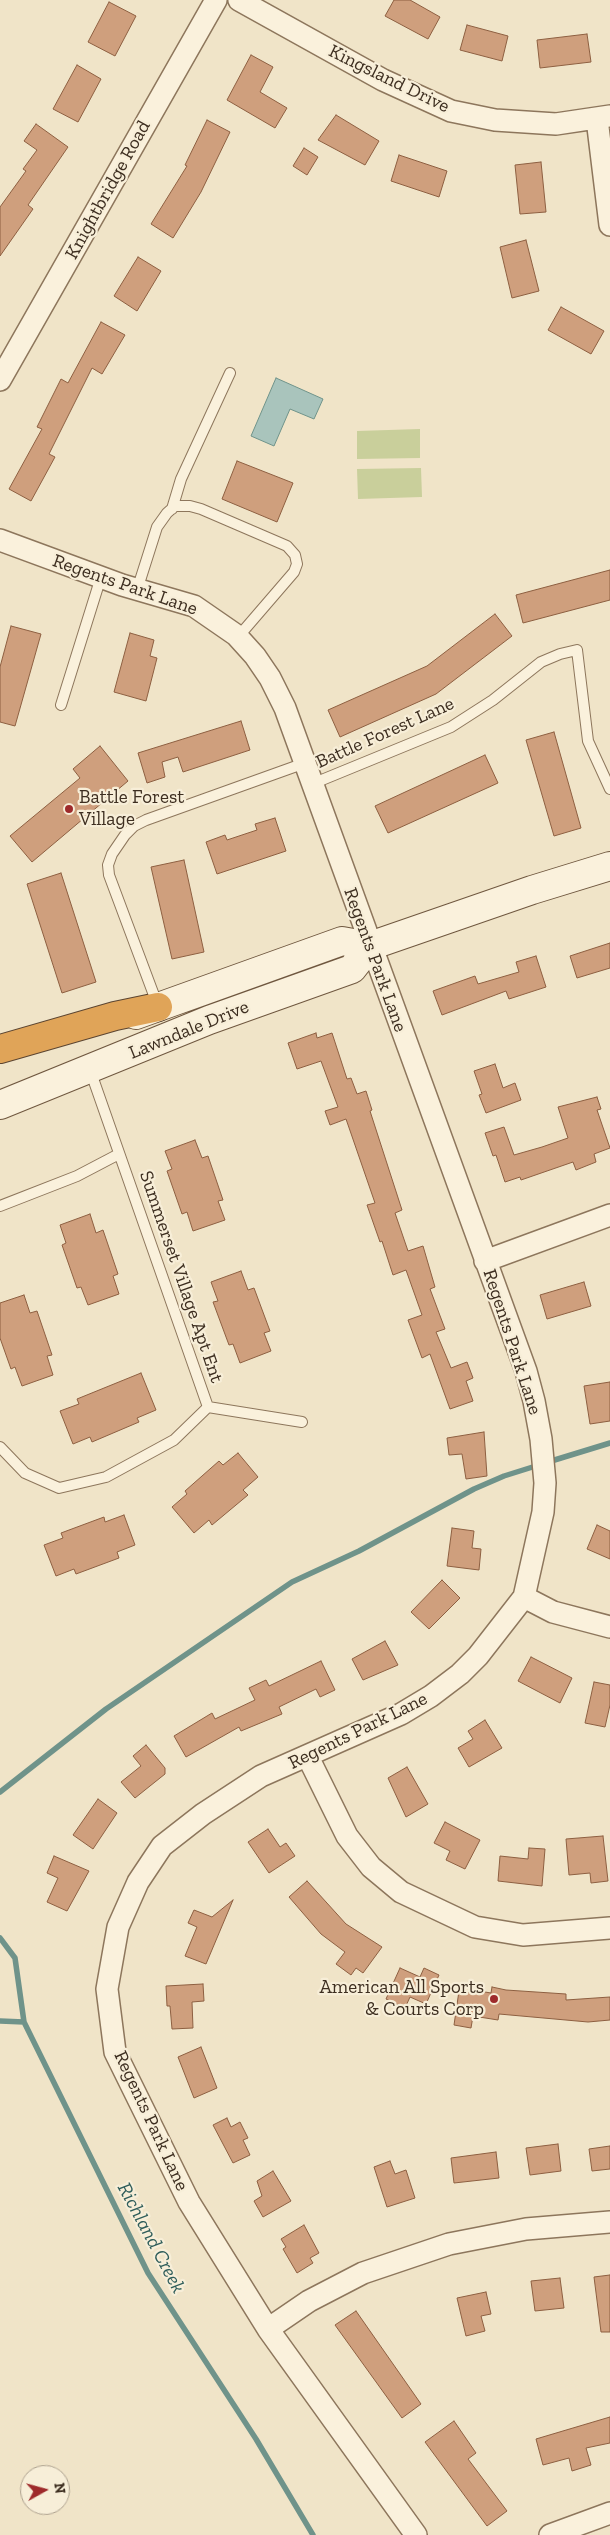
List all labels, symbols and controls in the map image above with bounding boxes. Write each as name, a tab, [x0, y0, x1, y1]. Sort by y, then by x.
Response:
street label: Kingsland Drive	[325, 40, 453, 118]
street label: Knightbridge Road	[60, 117, 156, 263]
street label: Regents Park Lane	[50, 550, 200, 620]
street label: Battle Forest Lane	[312, 692, 458, 774]
place label: Battle Forest Village	[79, 787, 184, 831]
marker: Battle Forest Village	[63, 803, 75, 815]
street label: Regents Park Lane	[338, 885, 412, 1035]
street label: Lawndale Drive	[126, 996, 252, 1064]
street label: Summerset Village Apt Ent	[134, 1168, 228, 1386]
street label: Regents Park Lane	[478, 1266, 546, 1418]
street label: Regents Park Lane	[285, 1688, 431, 1774]
place label: American All Sports & Courts Corp	[319, 1977, 484, 2021]
marker: American All Sports & Courts Corp	[488, 1993, 500, 2005]
street label: Regents Park Lane	[109, 2047, 193, 2195]
water label: Richland Creek	[112, 2179, 190, 2297]
north arrow	[20, 2465, 70, 2515]
text: N	[50, 2482, 68, 2495]

